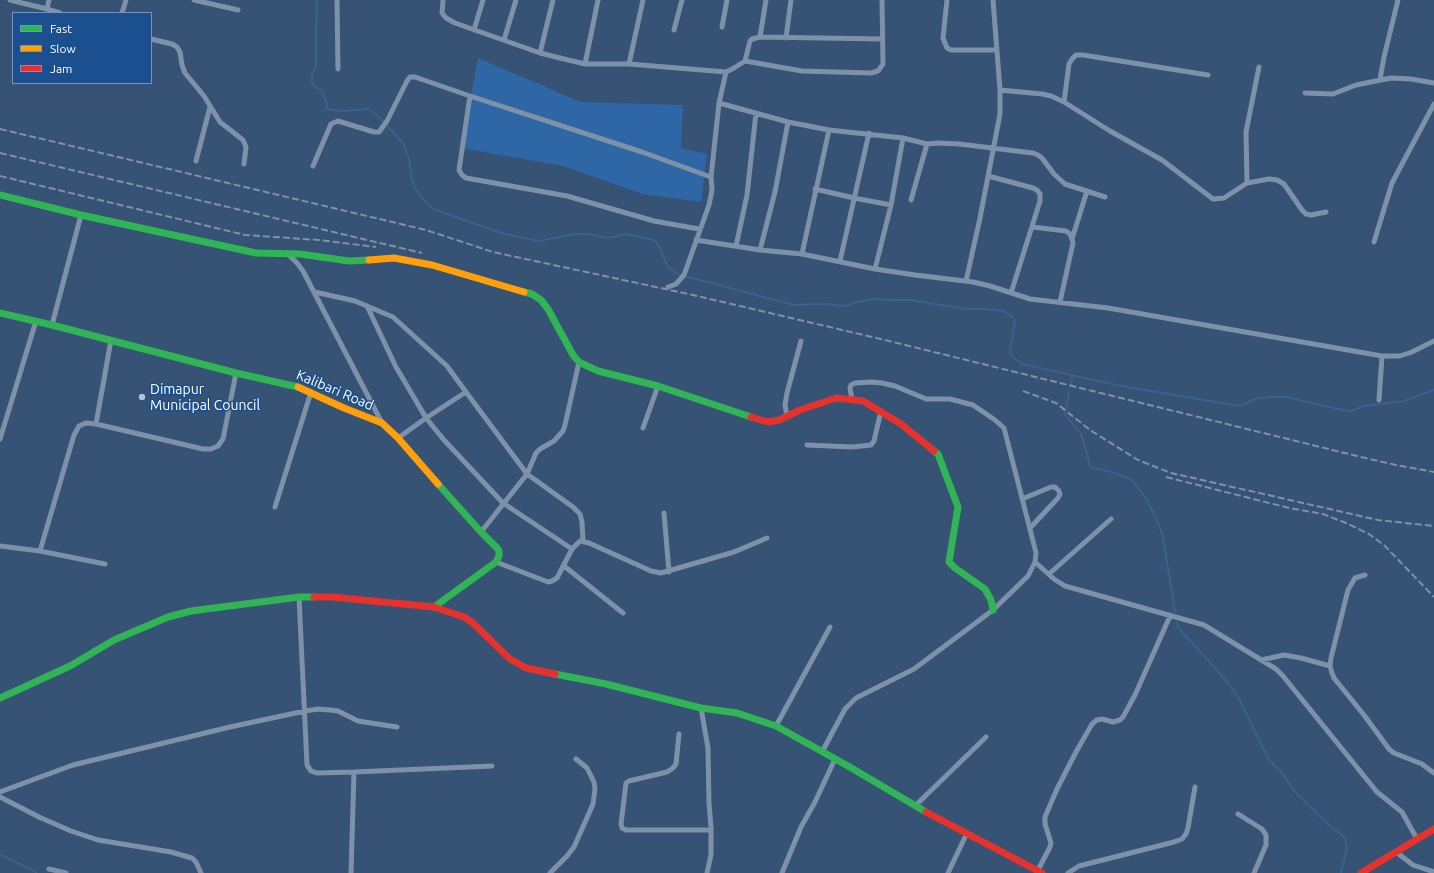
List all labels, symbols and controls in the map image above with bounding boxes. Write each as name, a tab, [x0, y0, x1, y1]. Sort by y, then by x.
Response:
legend	[12, 12, 152, 84]
text: Fast	[50, 22, 72, 35]
text: Slow	[50, 42, 76, 55]
text: Jam	[50, 62, 72, 75]
street label: Kalibari Road	[294, 366, 376, 414]
place label: Dimapur Municipal Council	[150, 381, 260, 414]
marker: Dimapur Municipal Council	[137, 392, 147, 402]

